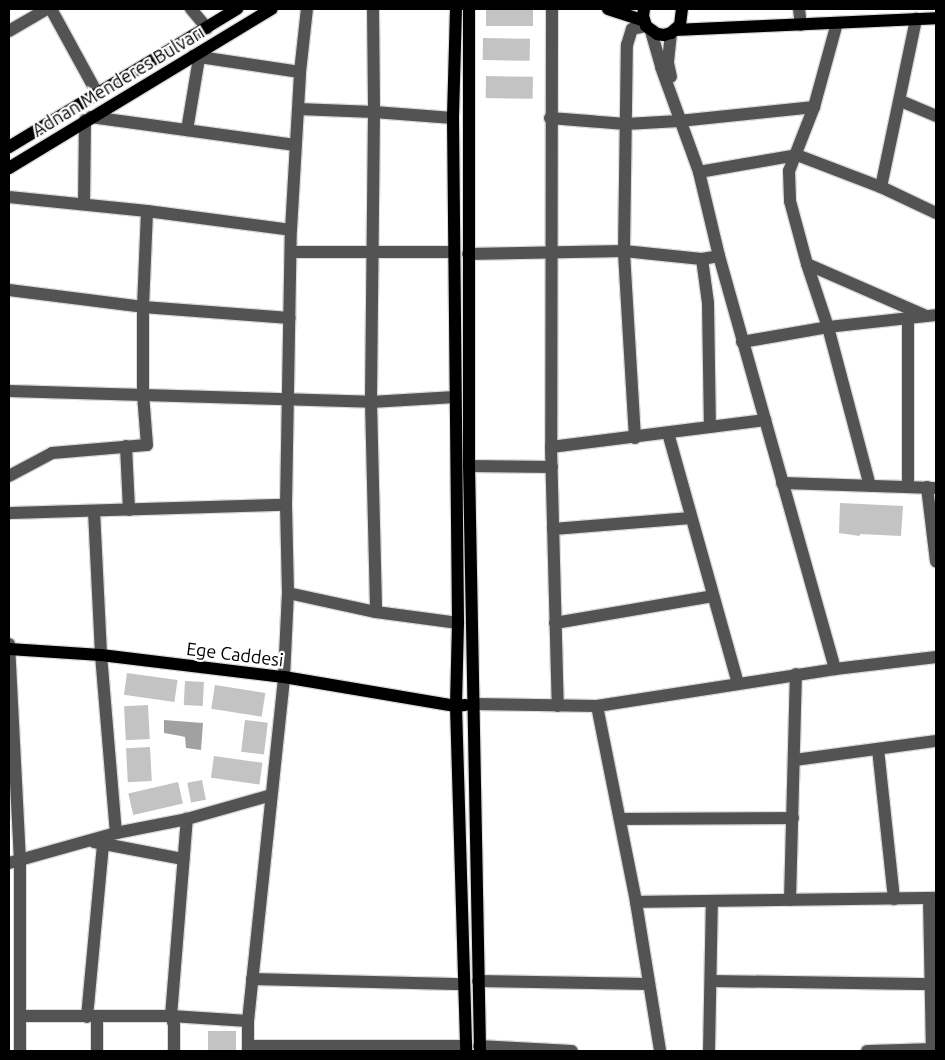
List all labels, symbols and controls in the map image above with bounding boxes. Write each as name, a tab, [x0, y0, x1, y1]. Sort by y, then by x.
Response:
street label: Adnan Menderes Bulvarı	[28, 21, 208, 141]
street label: Ege Caddesi	[185, 637, 285, 671]

